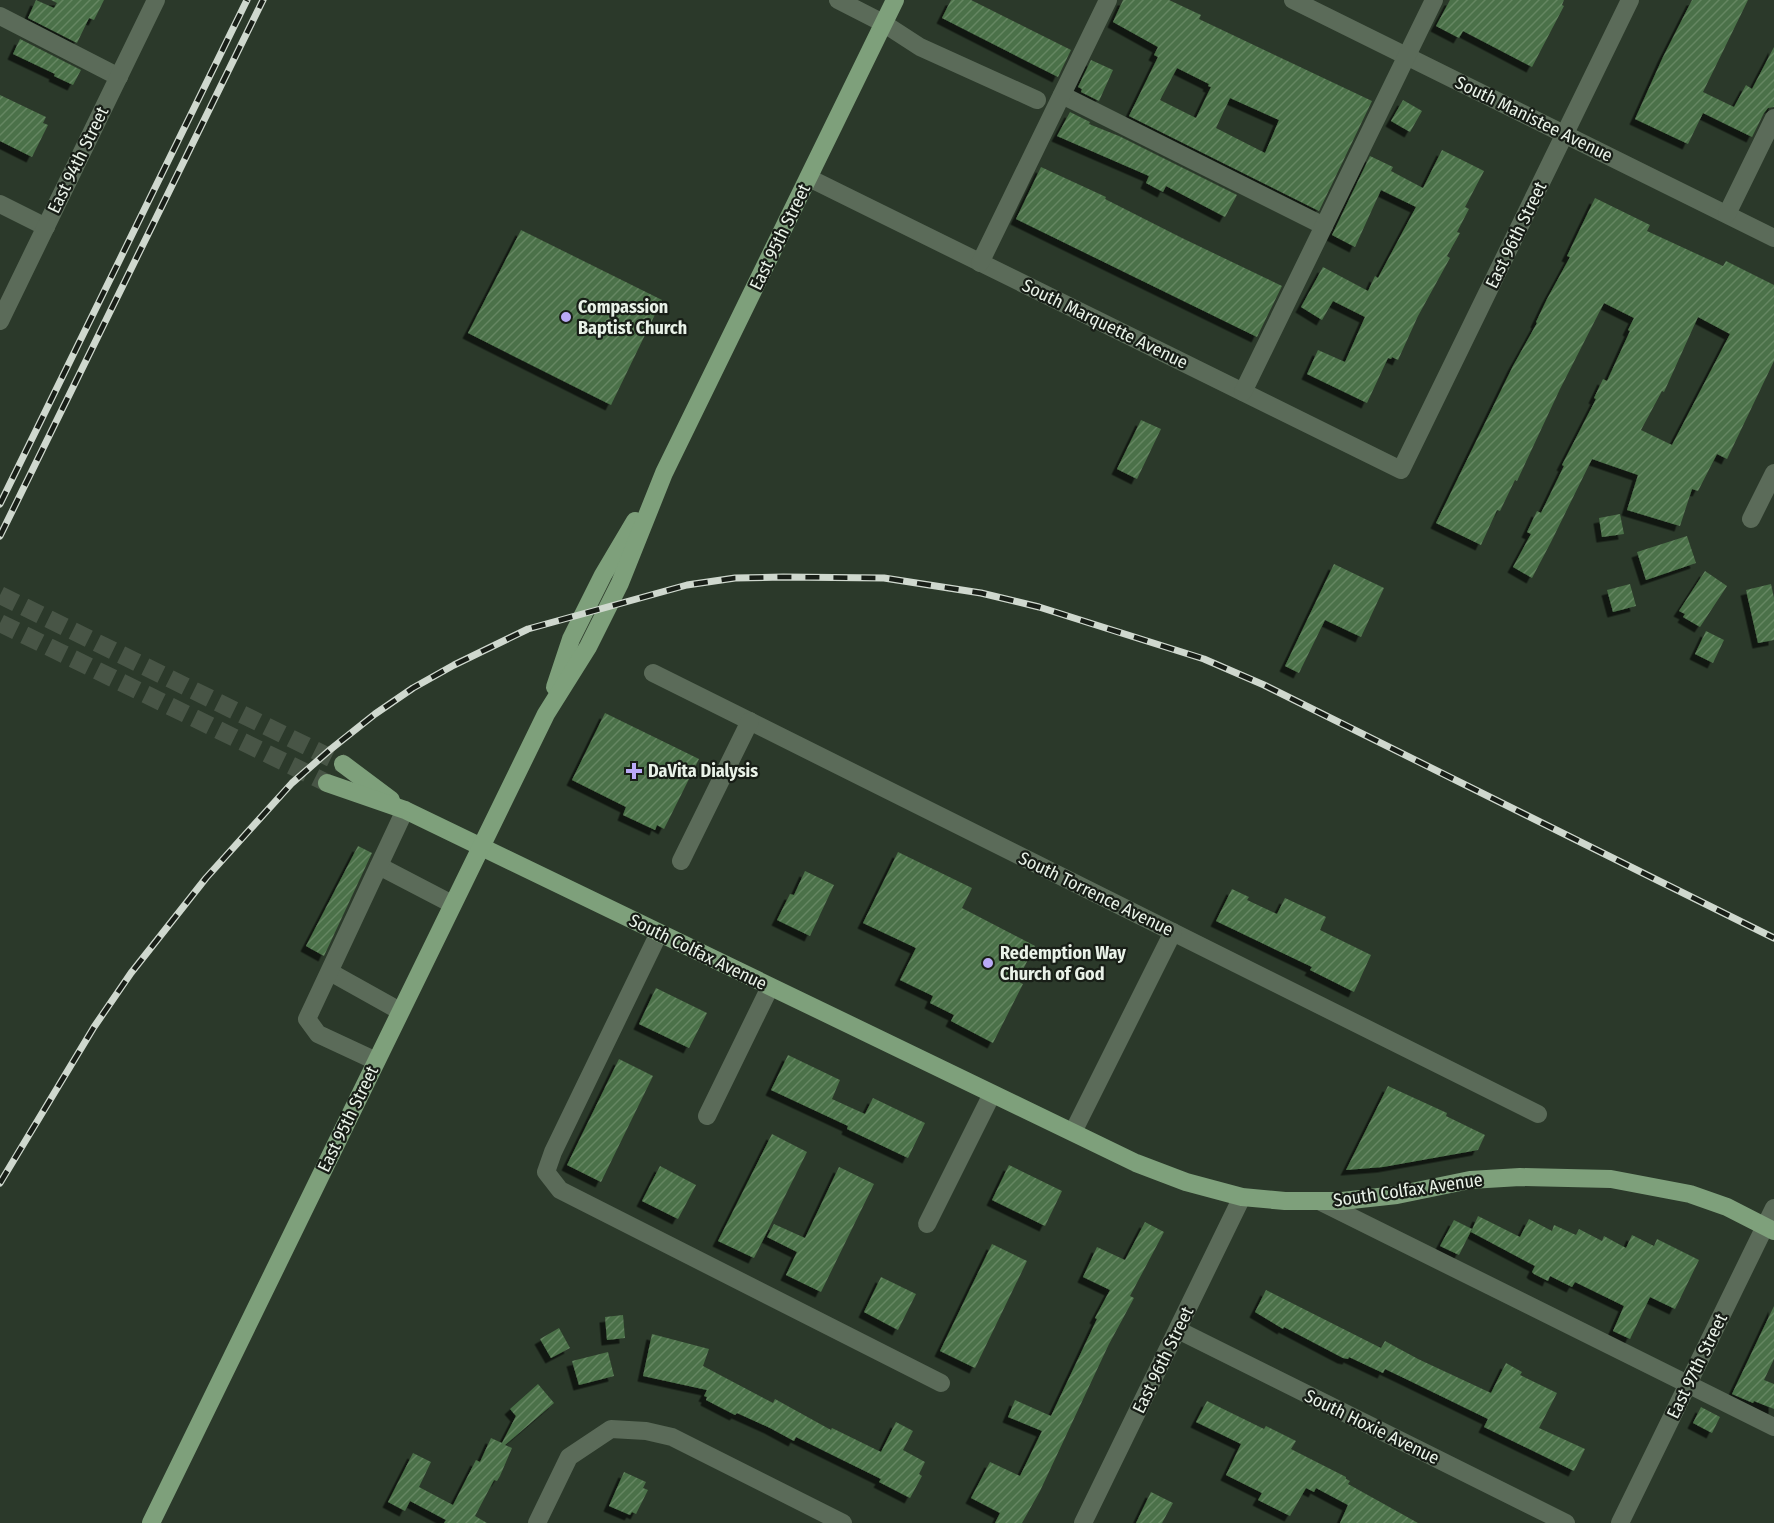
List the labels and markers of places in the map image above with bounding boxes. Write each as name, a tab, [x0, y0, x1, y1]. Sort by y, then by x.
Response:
place label: Compassion Baptist Church	[578, 296, 687, 339]
marker: Compassion Baptist Church	[559, 310, 573, 324]
place label: DaVita Dialysis	[648, 760, 758, 782]
marker: DaVita Dialysis	[625, 762, 643, 780]
place label: Redemption Way Church of God	[1000, 942, 1126, 985]
marker: Redemption Way Church of God	[981, 956, 995, 970]

